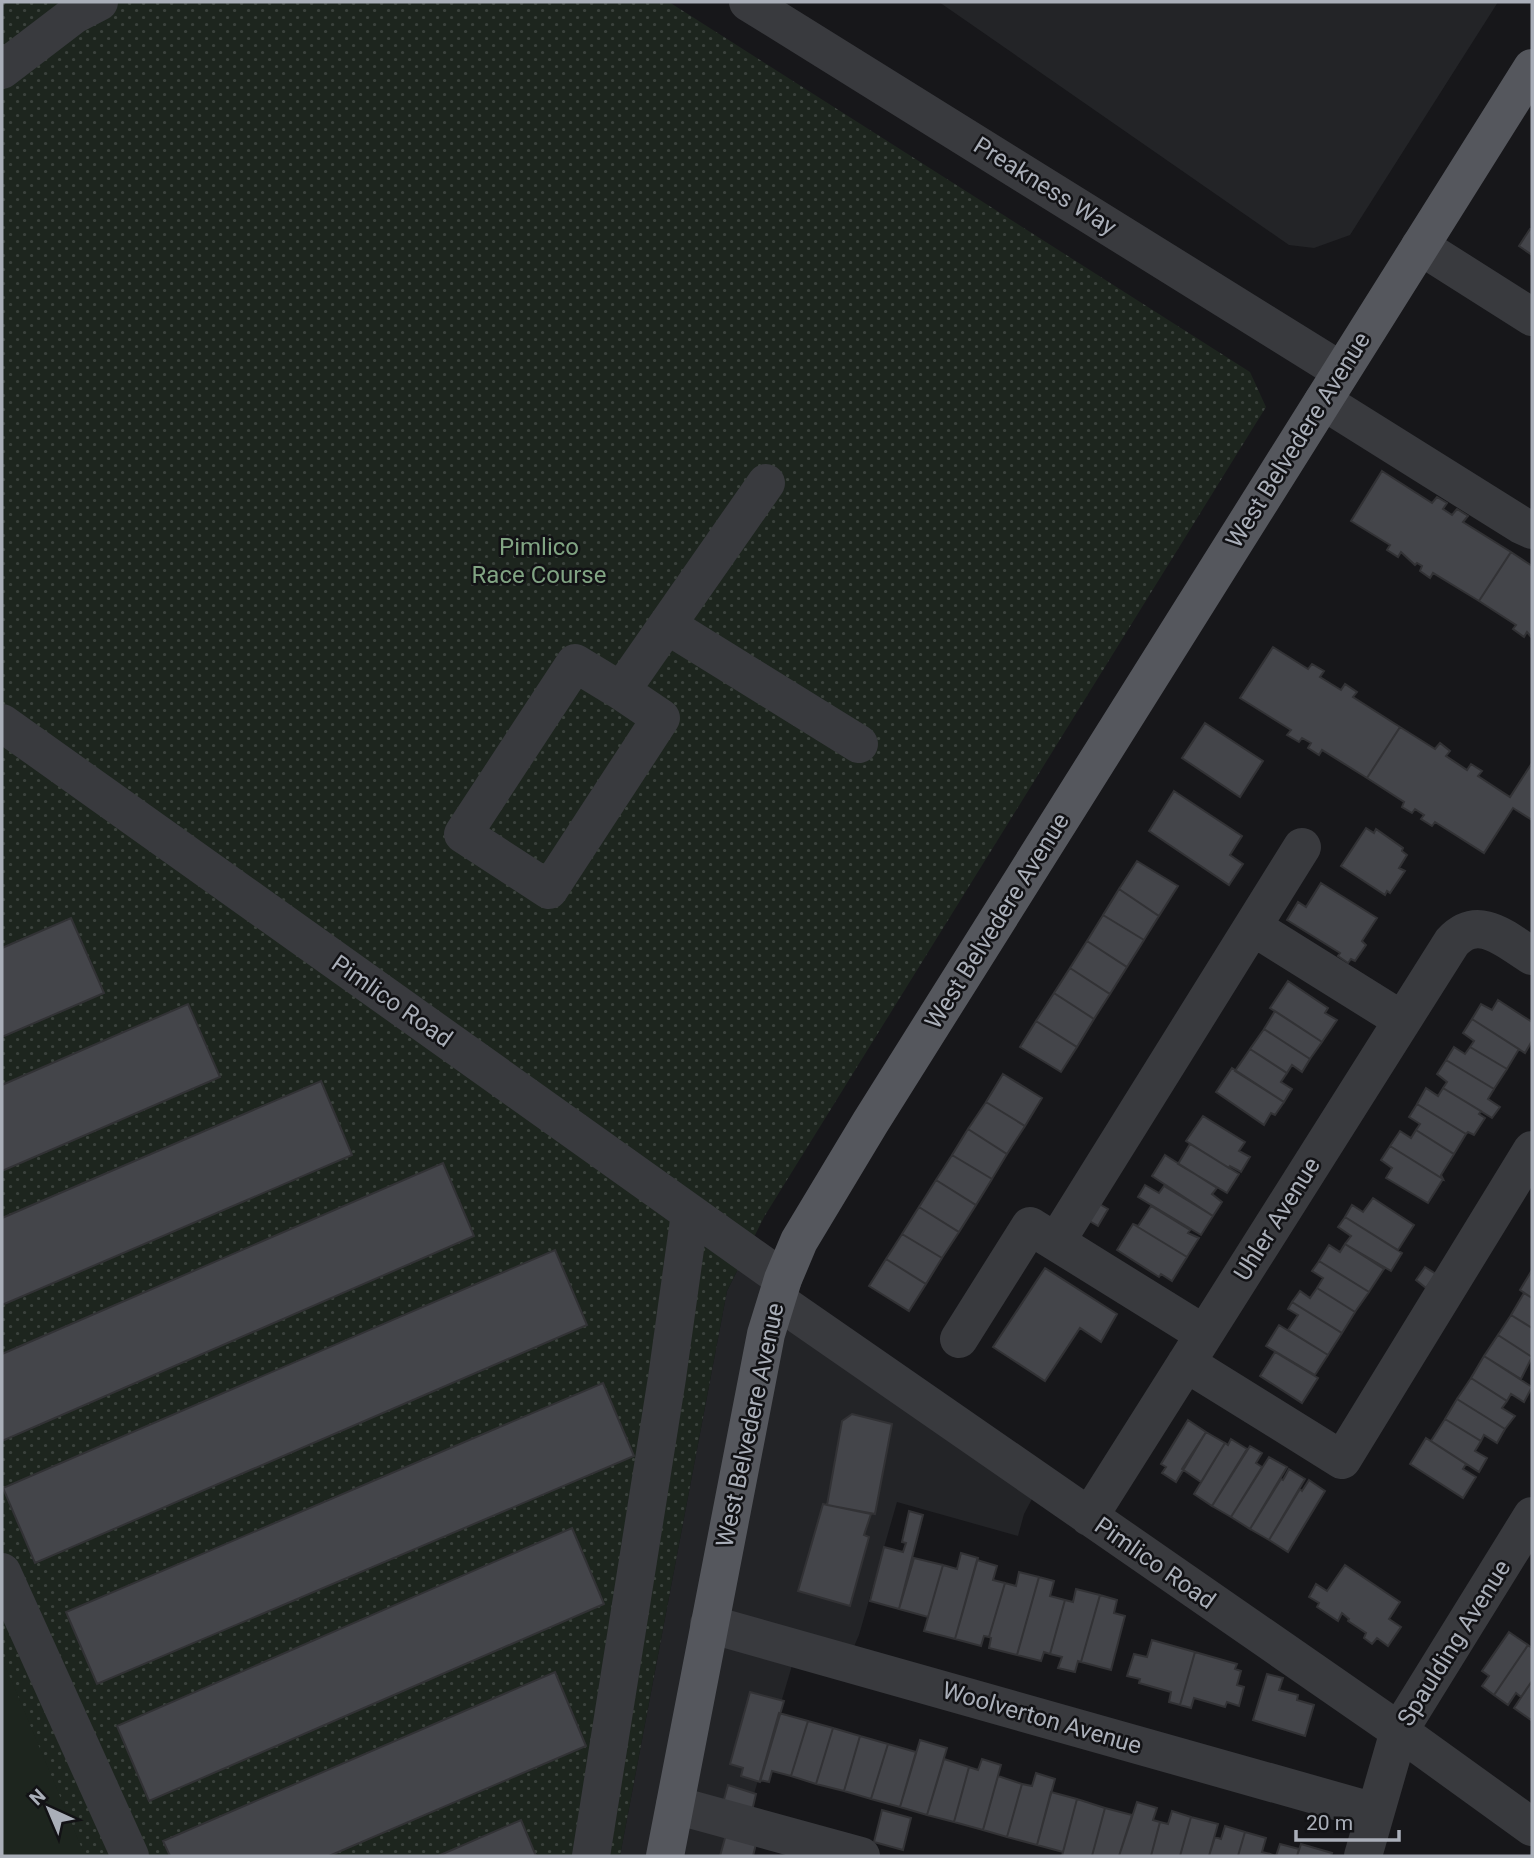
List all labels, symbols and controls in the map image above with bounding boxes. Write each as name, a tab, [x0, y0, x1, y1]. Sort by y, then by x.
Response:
street label: Preakness Way	[969, 131, 1122, 241]
street label: West Belvedere Avenue	[1220, 327, 1376, 553]
park label: Pimlico Race Course	[472, 533, 606, 589]
street label: West Belvedere Avenue	[919, 808, 1075, 1034]
street label: Pimlico Road	[326, 949, 458, 1053]
street label: Uhler Avenue	[1228, 1152, 1326, 1286]
street label: West Belvedere Avenue	[710, 1300, 790, 1550]
street label: Pimlico Road	[1089, 1511, 1221, 1615]
street label: Spaulding Avenue	[1392, 1555, 1516, 1731]
street label: Woolverton Avenue	[939, 1676, 1145, 1760]
north arrow	[14, 1774, 84, 1844]
text: N	[25, 1784, 50, 1810]
scale bar	[1296, 1798, 1399, 1842]
text: 20 m	[1306, 1811, 1353, 1835]

